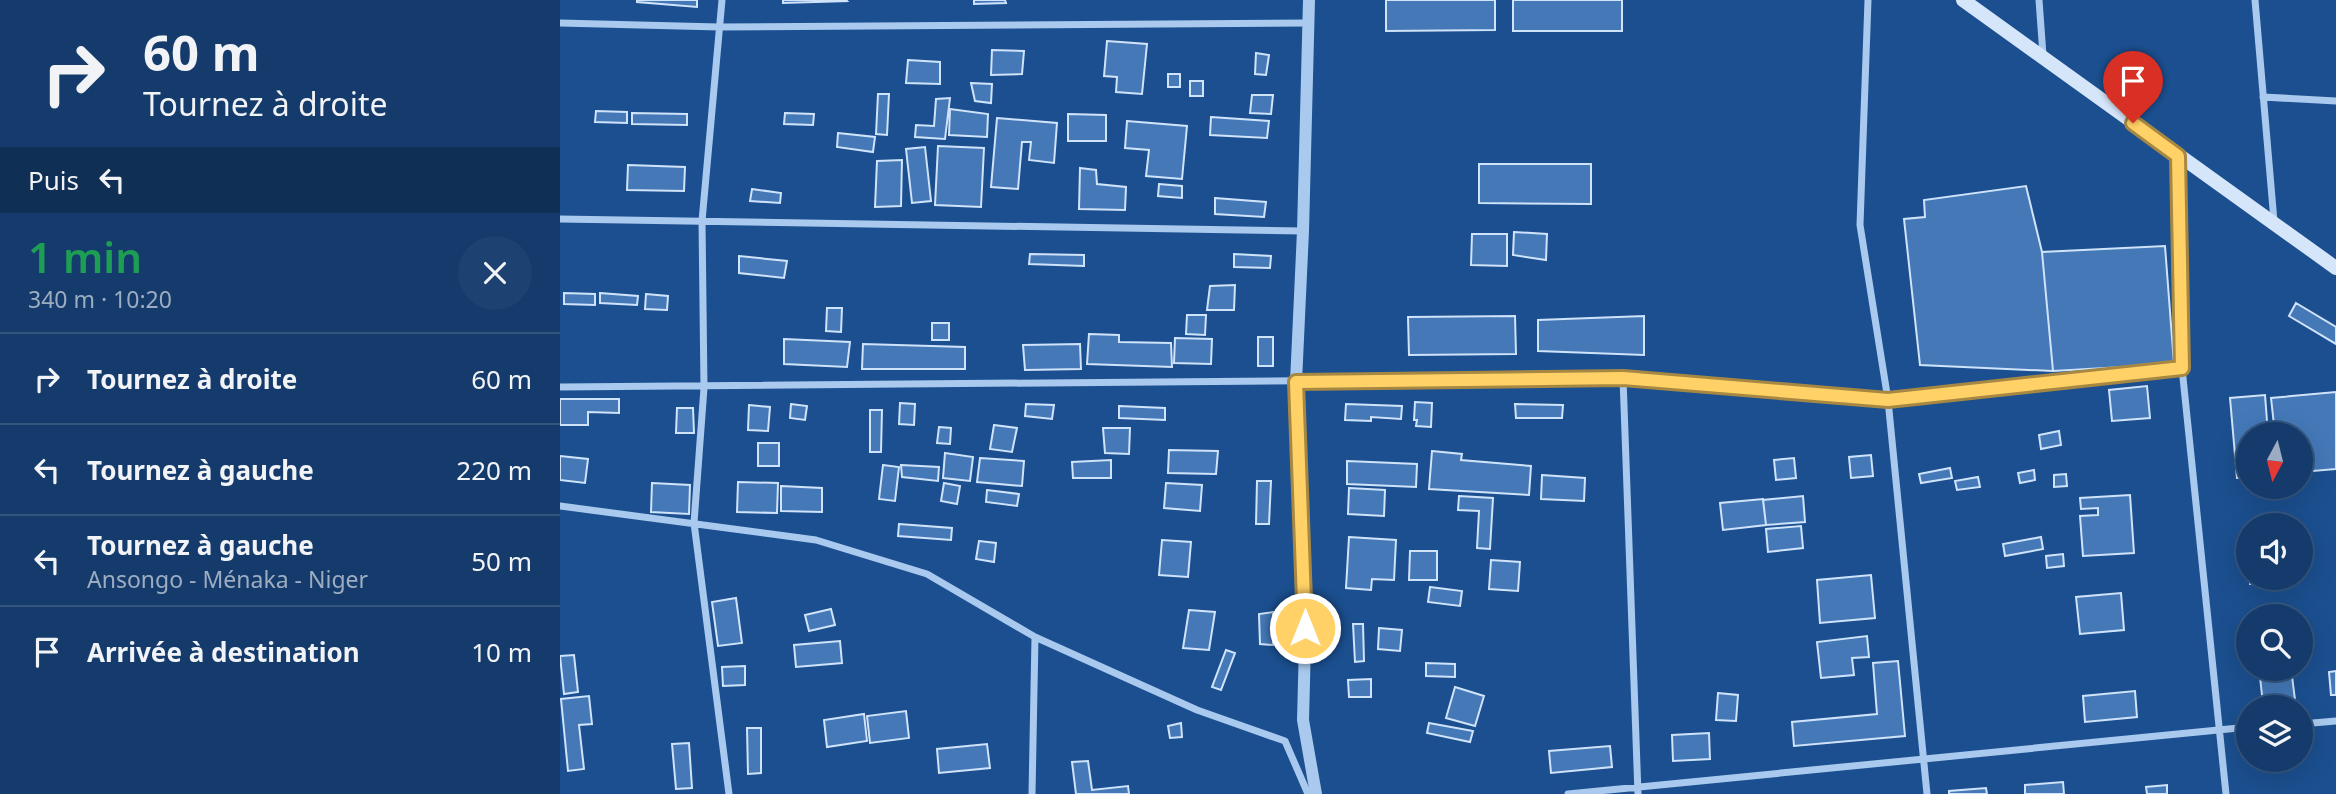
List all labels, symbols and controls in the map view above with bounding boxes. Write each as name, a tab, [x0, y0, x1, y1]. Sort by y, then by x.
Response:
text: 60 m	[143, 19, 260, 85]
icon: right	[28, 28, 119, 119]
pin	[2103, 51, 2163, 123]
icon: arrive	[2114, 62, 2152, 100]
text: Tournez à droite	[143, 82, 388, 125]
icon: left	[93, 161, 131, 199]
text: Puis	[28, 162, 79, 198]
text: 1 min	[28, 228, 142, 285]
button: close	[458, 236, 532, 310]
text: 340 m · 10:20	[28, 283, 172, 315]
icon: right	[28, 360, 66, 398]
text: Tournez à droite	[87, 361, 297, 397]
text: 60 m	[471, 361, 532, 397]
north arrow	[2236, 422, 2314, 499]
map controls	[2236, 422, 2313, 772]
icon: left	[28, 451, 66, 489]
text: Tournez à gauche	[87, 452, 314, 488]
text: 220 m	[456, 452, 532, 488]
button: sound	[2236, 513, 2313, 590]
text: Tournez à gauche	[87, 527, 314, 563]
icon: left	[28, 542, 66, 580]
text: 50 m	[471, 543, 532, 579]
text: Ansongo - Ménaka - Niger	[87, 563, 368, 595]
position arrow	[1268, 591, 1342, 665]
button: search	[2236, 604, 2313, 681]
icon: arrive	[28, 633, 66, 671]
text: Arrivée à destination	[87, 634, 360, 670]
text: 10 m	[471, 634, 532, 670]
button: layers	[2236, 695, 2313, 772]

